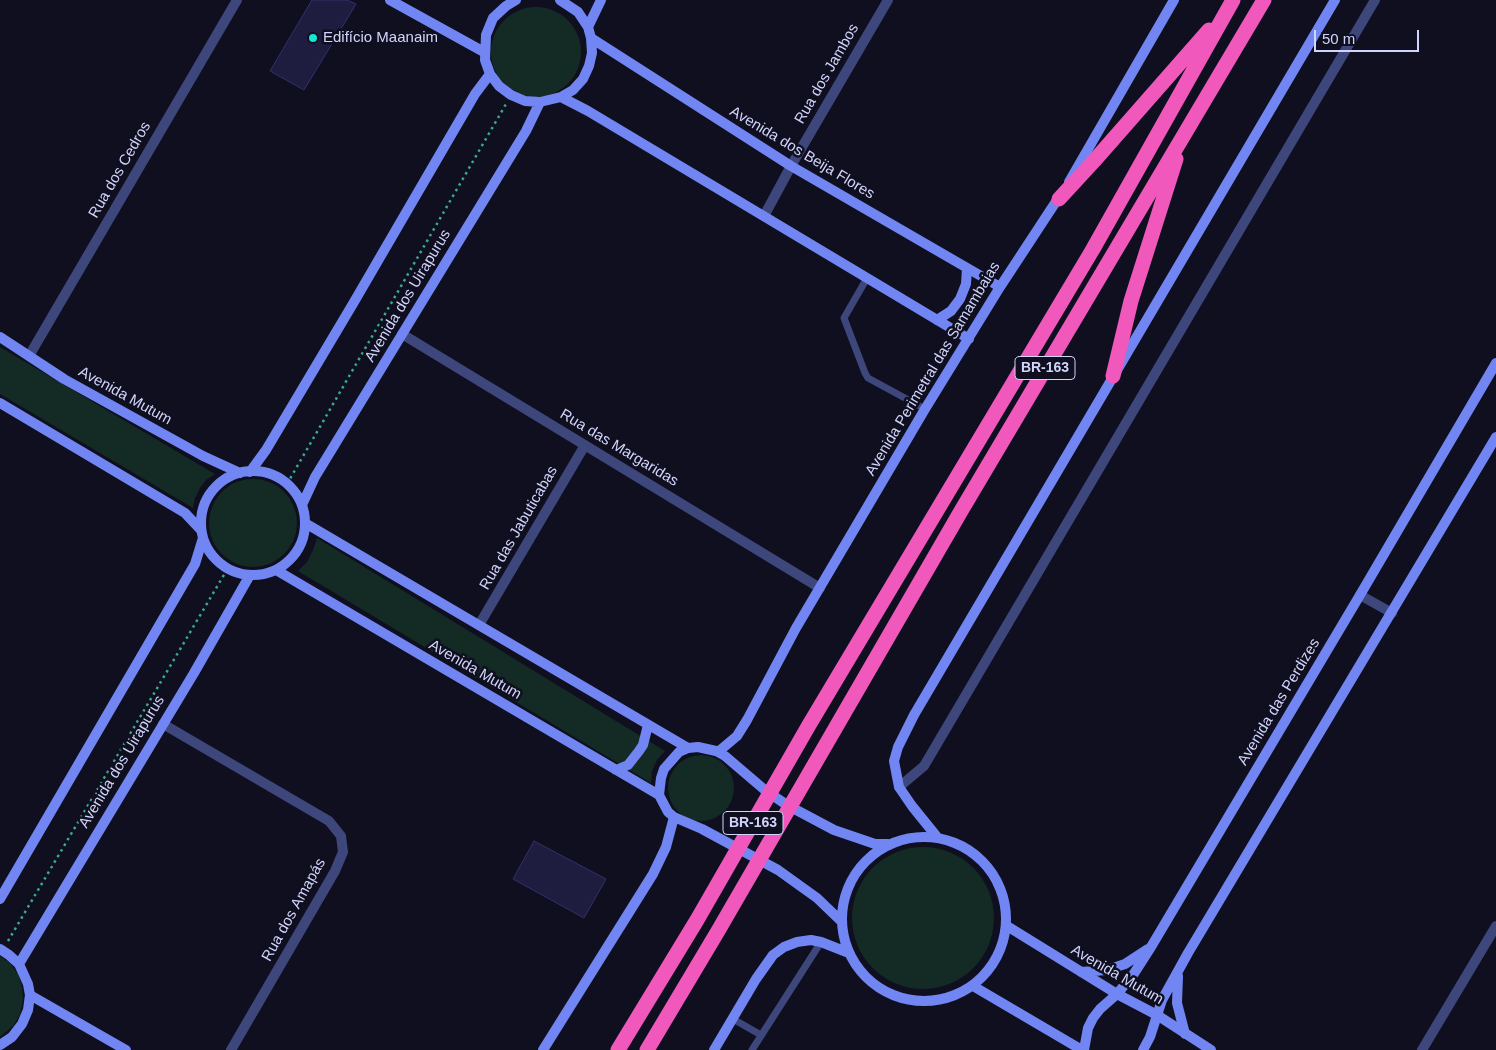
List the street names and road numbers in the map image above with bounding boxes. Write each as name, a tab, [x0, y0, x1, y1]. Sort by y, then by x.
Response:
street label: Rua dos Jambos	[791, 21, 863, 127]
street label: Avenida dos Beija Flores	[726, 103, 878, 203]
street label: Rua dos Cedros	[85, 119, 155, 221]
street label: Avenida dos Uirapurus	[361, 226, 455, 366]
street label: Avenida Perimetral das Samambaias	[862, 259, 1004, 479]
road number: BR-163	[1015, 356, 1075, 379]
street label: Avenida Mutum	[75, 363, 175, 429]
street label: Rua das Margaridas	[556, 406, 682, 490]
street label: Rua das Jabuticabas	[476, 463, 562, 593]
street label: Avenida das Perdizes	[1234, 635, 1324, 769]
street label: Avenida Mutum	[425, 636, 525, 704]
street label: Avenida dos Uirapurus	[75, 692, 169, 832]
road number: BR-163	[723, 811, 783, 834]
street label: Rua dos Amapás	[258, 855, 330, 965]
street label: Avenida Mutum	[1067, 941, 1167, 1009]

